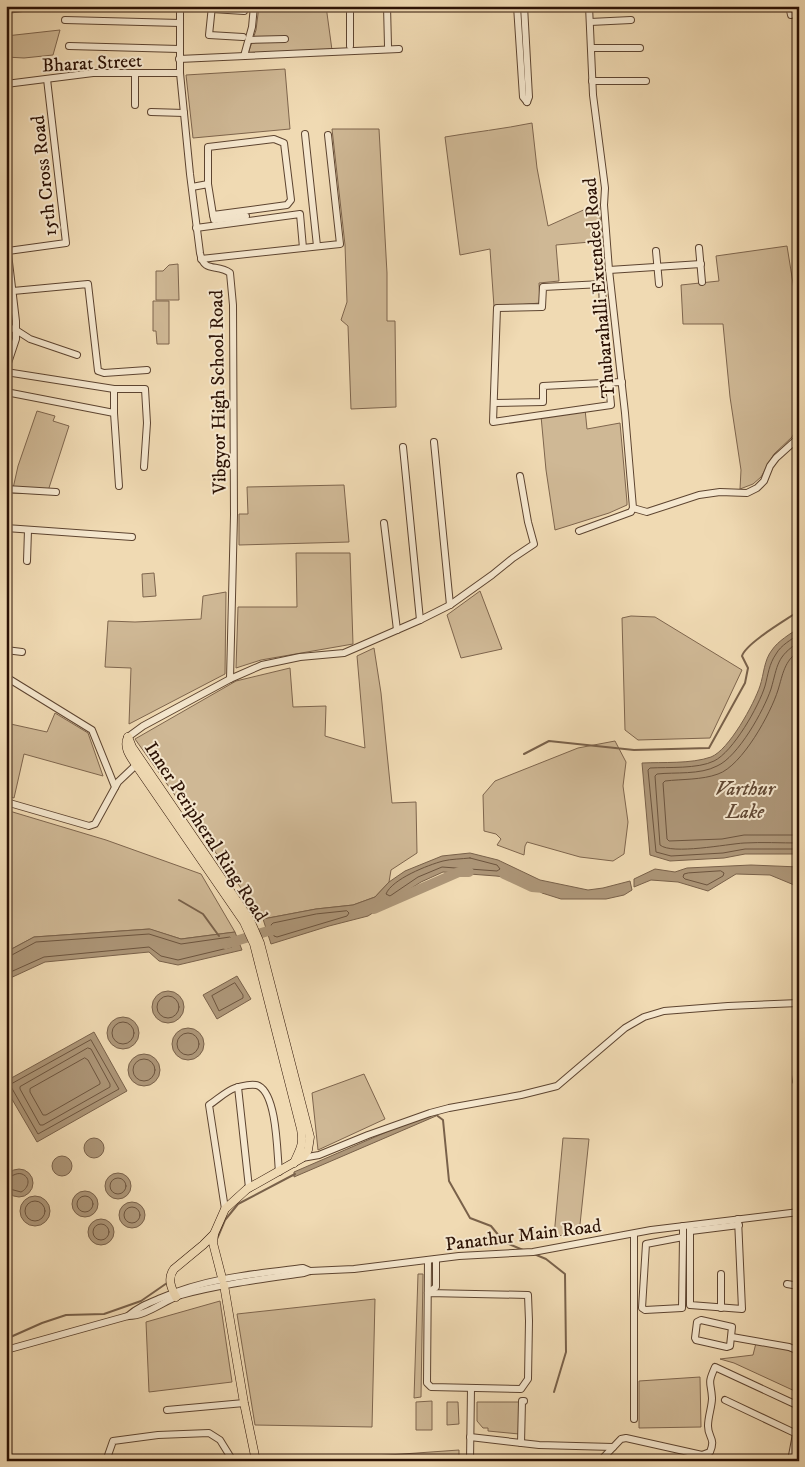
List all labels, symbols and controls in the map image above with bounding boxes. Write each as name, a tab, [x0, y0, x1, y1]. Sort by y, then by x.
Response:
street label: Bharat Street	[41, 49, 143, 78]
street label: 15th Cross Road	[27, 114, 62, 237]
street label: Thubarahalli Extended Road	[578, 176, 621, 399]
street label: Vibgyor High School Road	[205, 289, 232, 495]
street label: Inner Peripheral Ring Road	[139, 738, 273, 926]
water label: Varthur Lake	[715, 777, 777, 825]
street label: Panathur Main Road	[444, 1214, 603, 1256]

